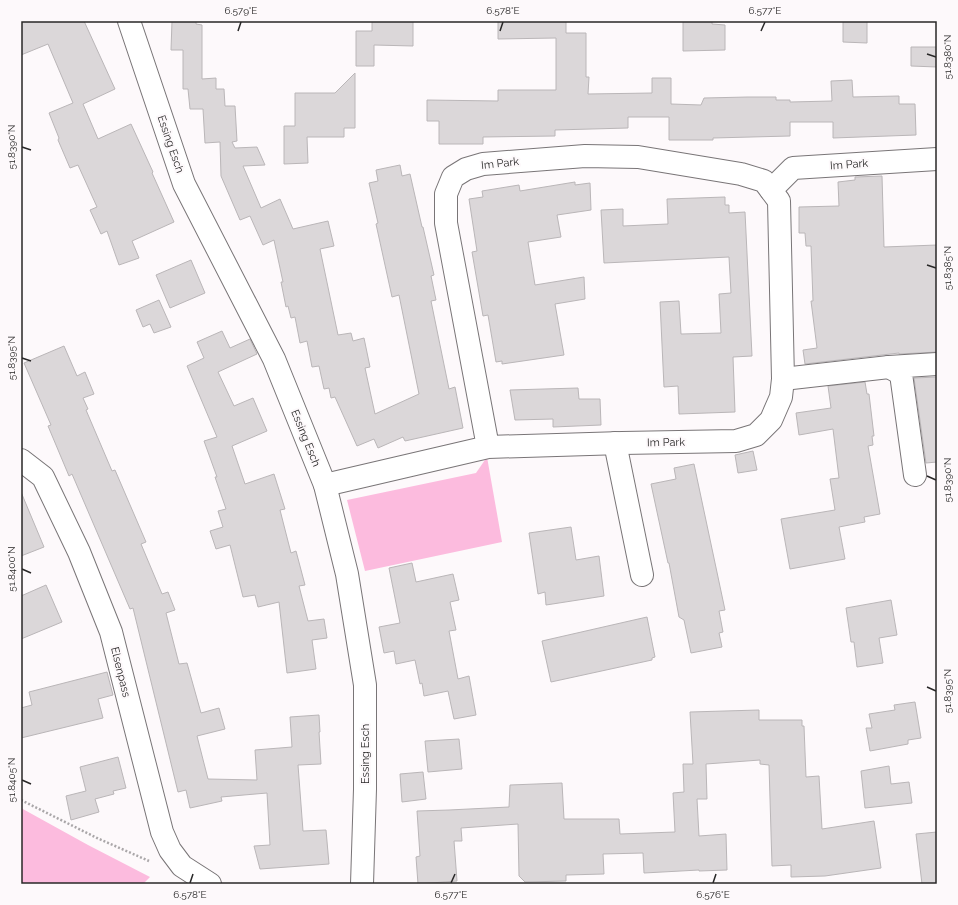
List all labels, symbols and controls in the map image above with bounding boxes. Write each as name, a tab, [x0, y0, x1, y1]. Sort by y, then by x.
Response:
text: 6.579°E	[225, 5, 257, 16]
text: 6.578°E	[486, 5, 520, 16]
text: 6.577°E	[749, 5, 781, 16]
text: 51.8380°N	[942, 34, 953, 80]
street label: Essing Esch	[155, 114, 186, 175]
text: 51.8390°N	[6, 124, 17, 170]
street label: Im Park	[480, 155, 520, 172]
street label: Im Park	[830, 157, 869, 172]
text: 51.8385°N	[942, 246, 953, 290]
text: 51.8395°N	[6, 336, 17, 380]
street label: Essing Esch	[288, 408, 323, 469]
street label: Im Park	[647, 436, 685, 449]
text: 51.8390°N	[942, 457, 953, 503]
text: 51.8400°N	[6, 546, 17, 592]
street label: Elsenpass	[108, 646, 133, 699]
text: 51.8395°N	[942, 669, 953, 713]
street label: Essing Esch	[359, 724, 372, 784]
text: 51.8405°N	[6, 758, 17, 802]
text: 6.578°E	[173, 889, 207, 900]
text: 6.577°E	[435, 889, 467, 900]
text: 6.576°E	[696, 889, 730, 900]

